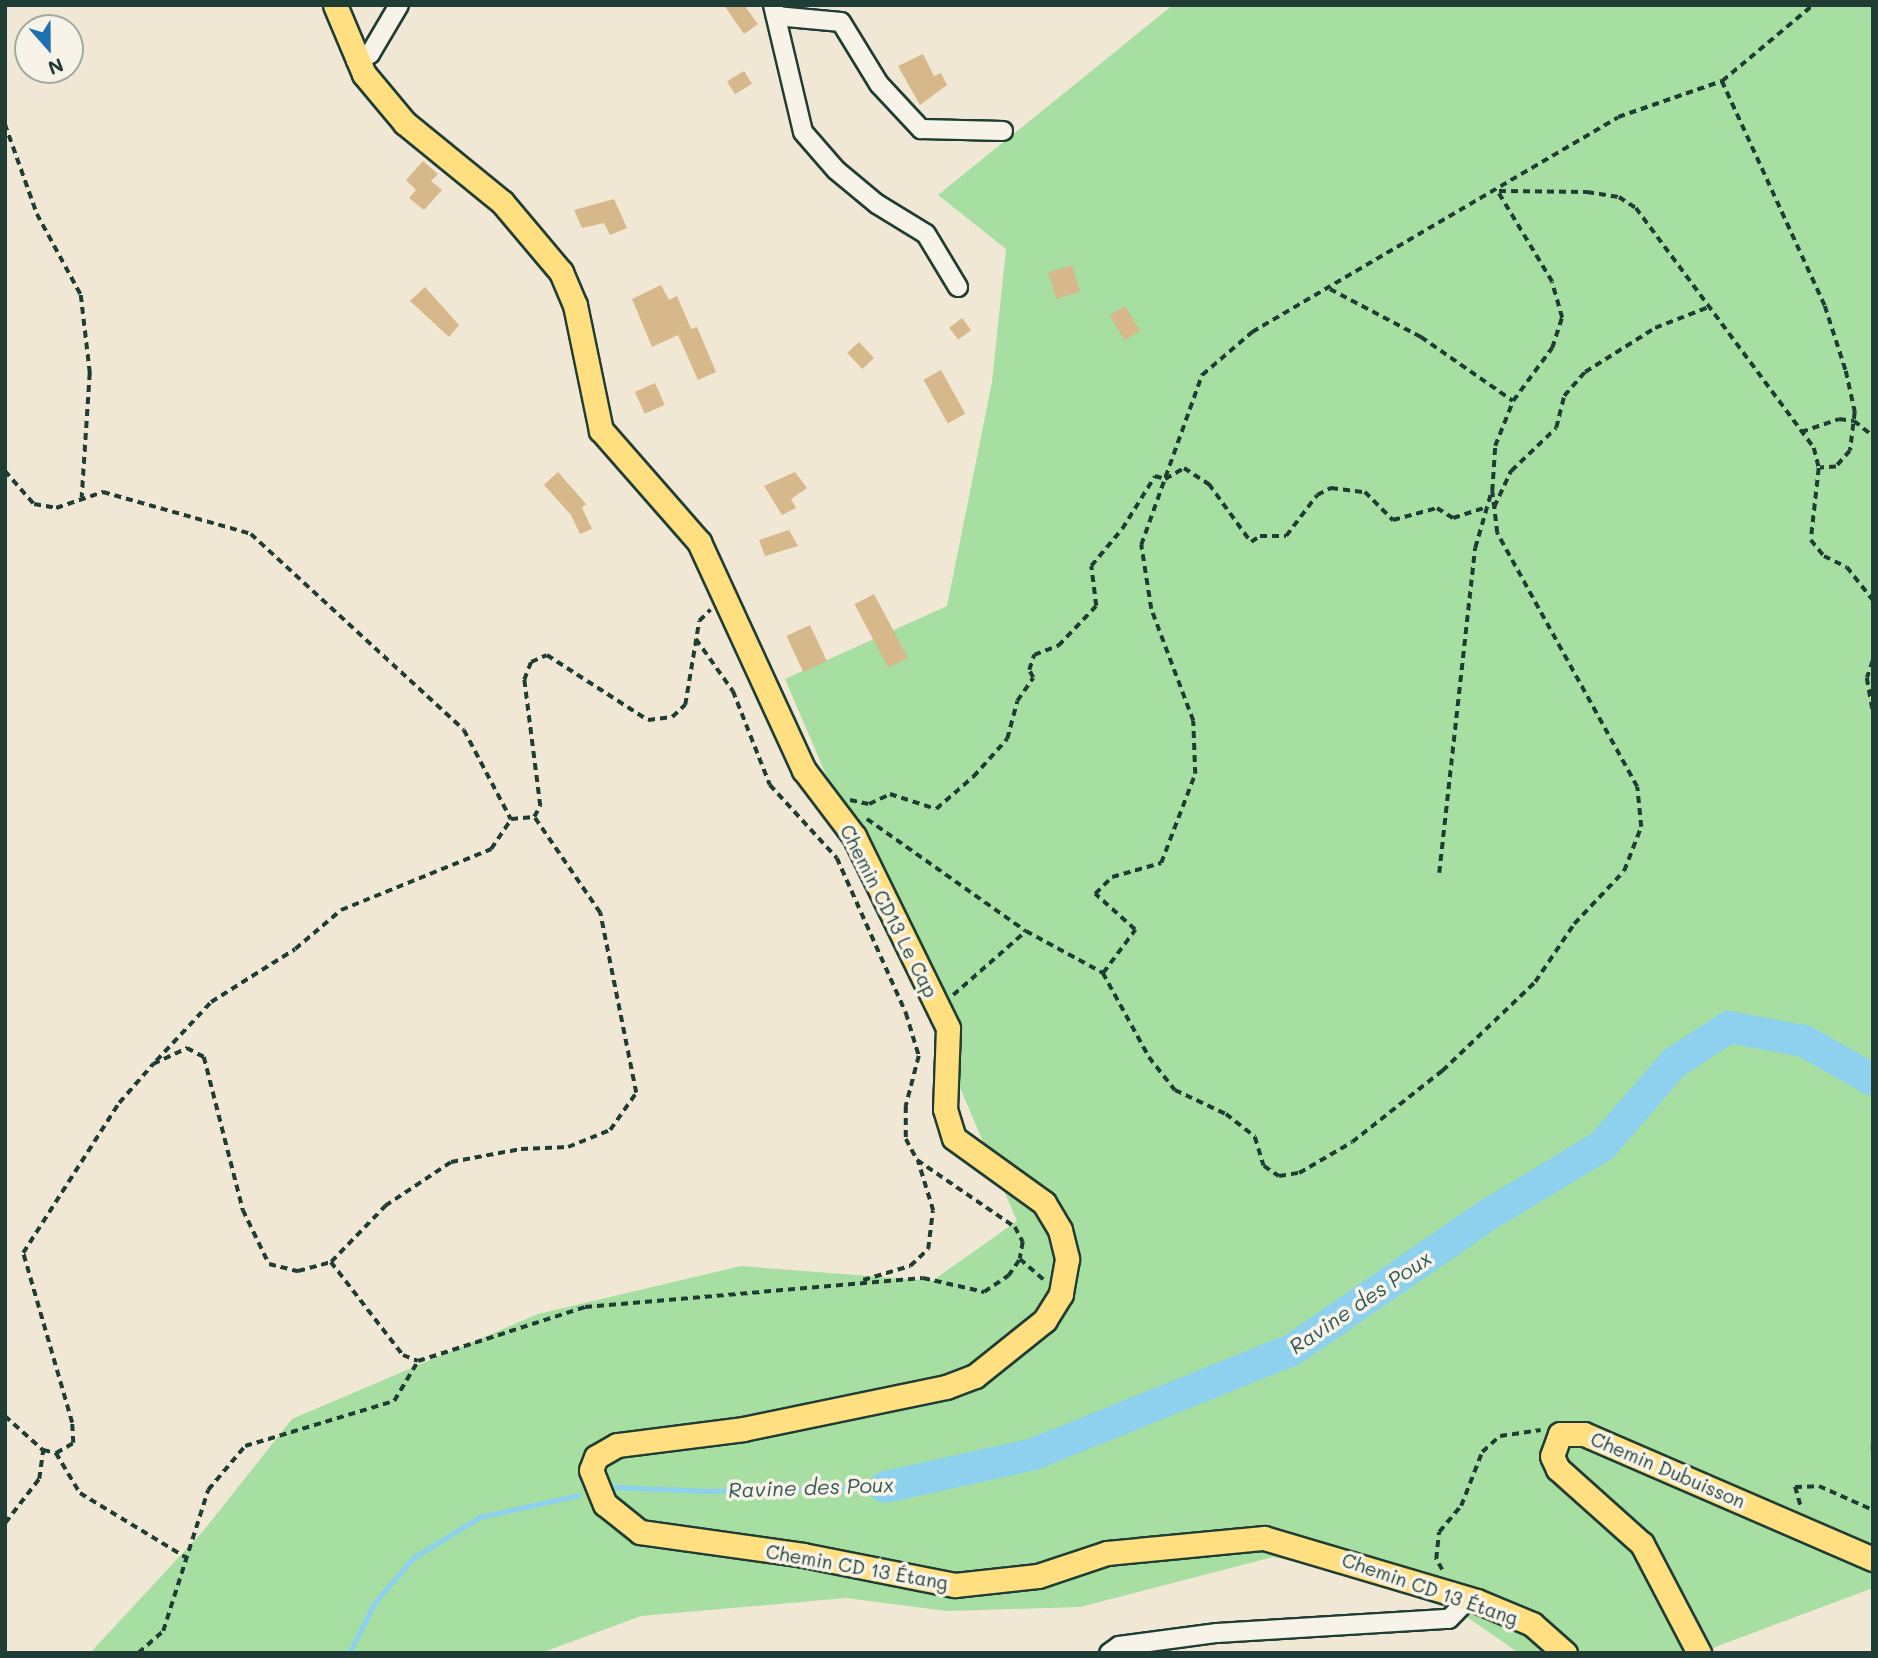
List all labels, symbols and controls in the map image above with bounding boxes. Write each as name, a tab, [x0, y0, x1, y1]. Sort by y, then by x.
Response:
north arrow	[14, 14, 84, 84]
text: N	[45, 53, 67, 81]
street label: Chemin CD13 Le Cap	[836, 821, 942, 1001]
water label: Ravine des Poux	[1284, 1245, 1436, 1359]
street label: Chemin Dubuisson	[1587, 1427, 1749, 1513]
water label: Ravine des Poux	[728, 1472, 894, 1502]
street label: Chemin CD 13 Étang	[764, 1540, 950, 1594]
street label: Chemin CD 13 Étang	[1339, 1548, 1521, 1630]

